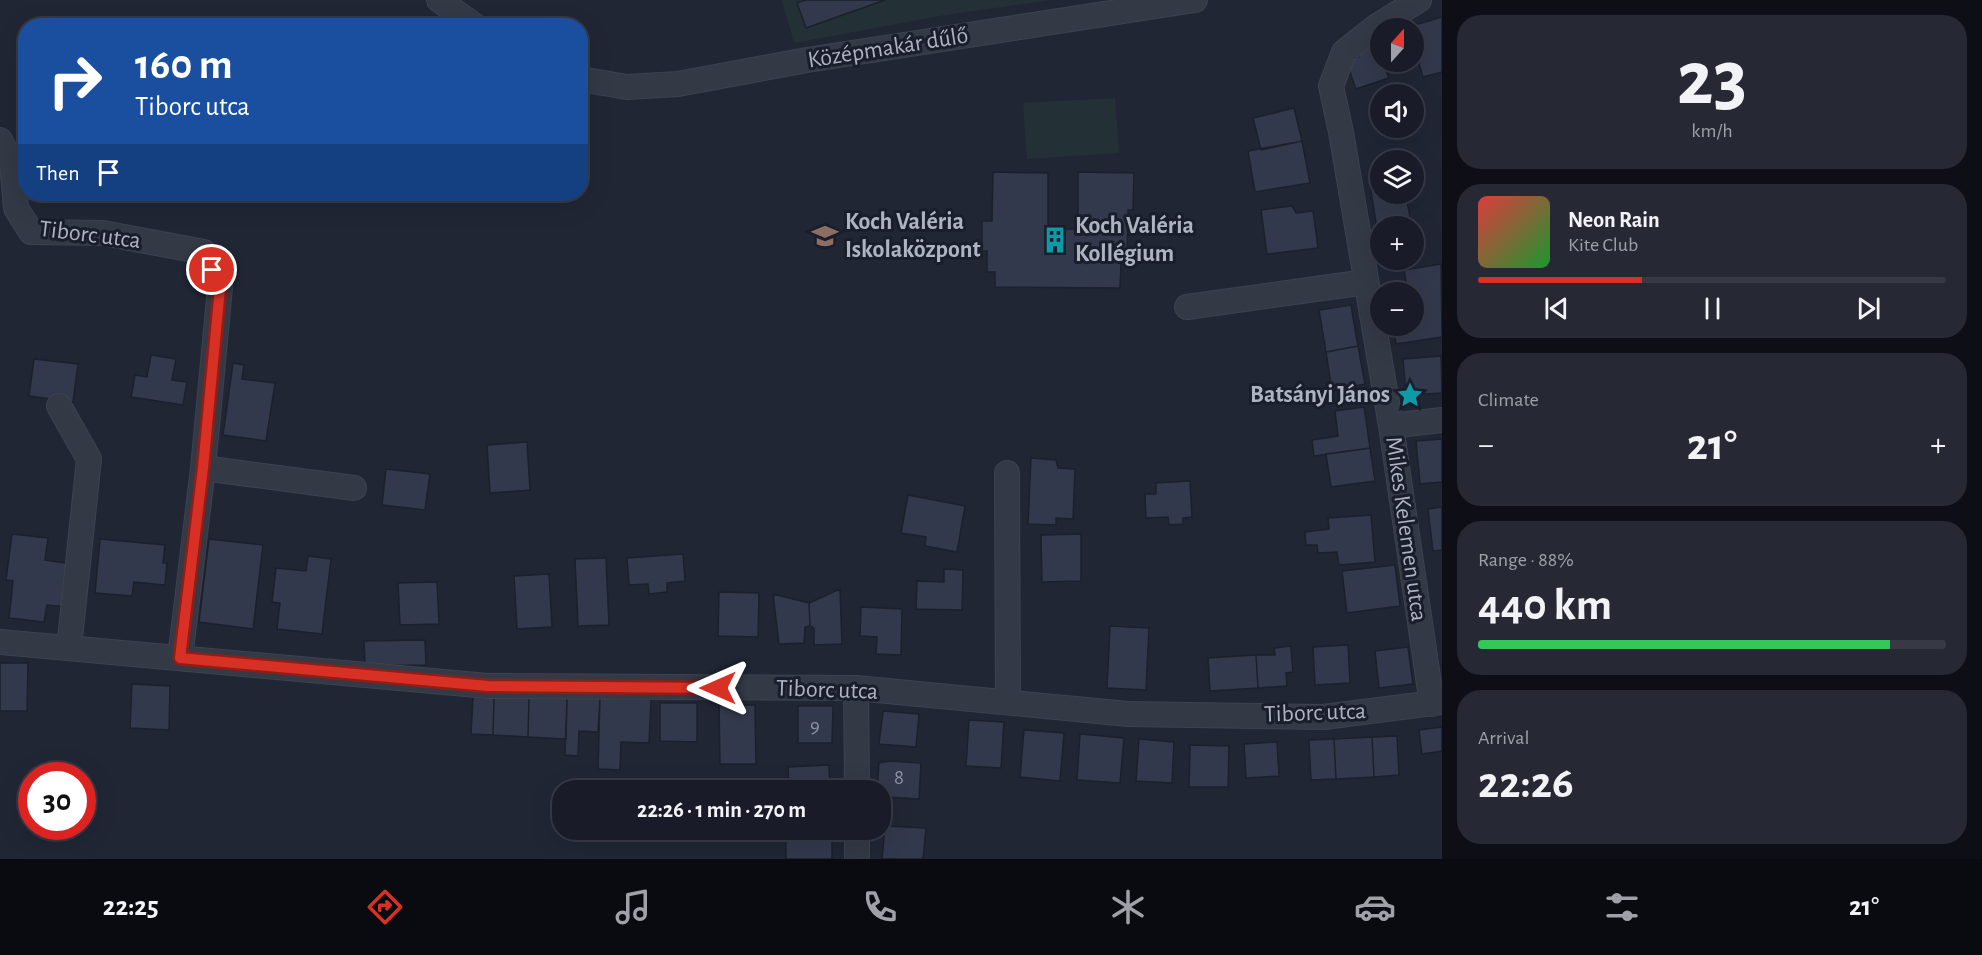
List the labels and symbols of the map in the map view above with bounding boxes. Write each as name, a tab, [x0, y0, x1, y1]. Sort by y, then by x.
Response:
north arrow	[1370, 18, 1424, 72]
street label: Középmakár dűlő	[806, 23, 970, 73]
place label: Koch Valéria Iskolaközpont	[845, 210, 981, 262]
place label: Koch Valéria Kollégium	[1075, 214, 1194, 266]
street label: Tiborc utca	[38, 217, 142, 253]
school or university icon: Koch Valéria Iskolaközpont	[810, 221, 840, 251]
building icon: Koch Valéria Kollégium	[1040, 225, 1070, 255]
pin	[186, 244, 237, 295]
place icon: Batsányi János	[1395, 380, 1425, 410]
place label: Batsányi János	[1250, 383, 1390, 407]
street label: Mikes Kelemen utca	[1381, 435, 1431, 623]
position arrow	[686, 656, 750, 720]
street label: Tiborc utca	[776, 676, 878, 704]
street label: Tiborc utca	[1264, 699, 1366, 727]
house number: 9	[810, 715, 820, 736]
speed limit sign: 30	[18, 762, 96, 840]
house number: 8	[894, 767, 904, 788]

